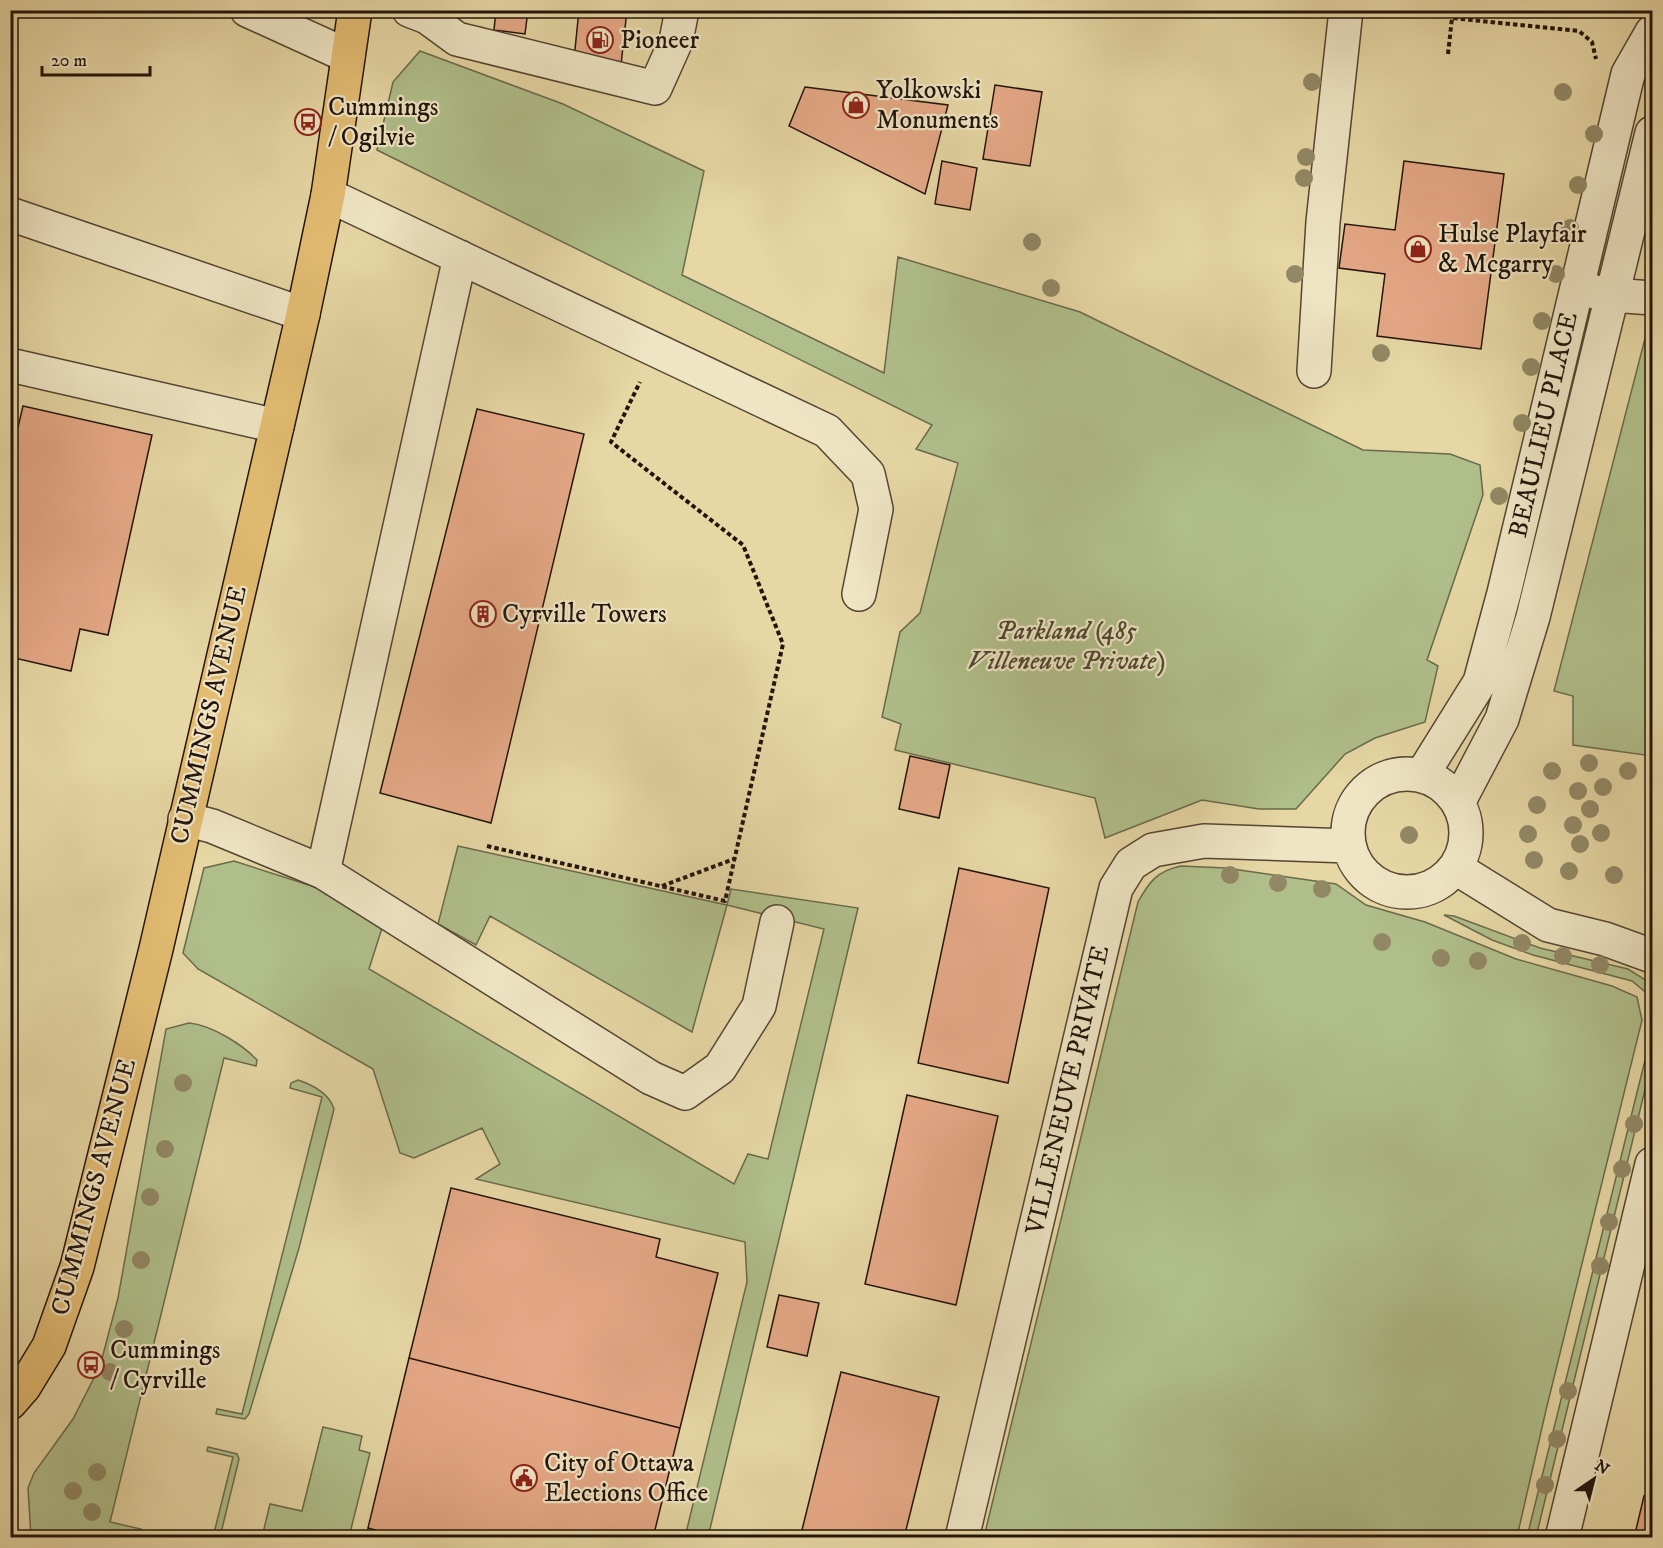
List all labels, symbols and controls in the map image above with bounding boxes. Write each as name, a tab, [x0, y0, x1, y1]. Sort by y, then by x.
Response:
place label: Pioneer	[620, 24, 699, 57]
fuel station icon: Pioneer	[585, 25, 615, 55]
scale bar	[42, 39, 150, 77]
text: 20 m	[51, 50, 87, 72]
place label: Yolkowski Monuments	[876, 74, 999, 137]
shop icon: Yolkowski Monuments	[841, 90, 871, 120]
place label: Cummings / Ogilvie	[328, 91, 439, 154]
bus stop icon: Cummings / Ogilvie	[293, 107, 323, 137]
place label: Hulse Playfair & Mcgarry	[1438, 218, 1587, 281]
shop icon: Hulse Playfair & Mcgarry	[1403, 234, 1433, 264]
street label: BEAULIEU PLACE	[1502, 309, 1586, 541]
street label: CUMMINGS AVENUE	[163, 582, 255, 848]
place label: Cyrville Towers	[502, 598, 667, 631]
building icon: Cyrville Towers	[468, 599, 498, 629]
park label: Parkland (485 Villeneuve Private)	[967, 615, 1165, 678]
street label: VILLENEUVE PRIVATE	[1018, 942, 1117, 1239]
street label: CUMMINGS AVENUE	[44, 1055, 144, 1319]
place label: Cummings / Cyrville	[110, 1334, 221, 1397]
bus stop icon: Cummings / Cyrville	[76, 1350, 106, 1380]
place label: City of Ottawa Elections Office	[544, 1447, 708, 1510]
north arrow	[1564, 1449, 1624, 1509]
text: N	[1591, 1456, 1613, 1479]
public building icon: City of Ottawa Elections Office	[509, 1463, 539, 1493]

